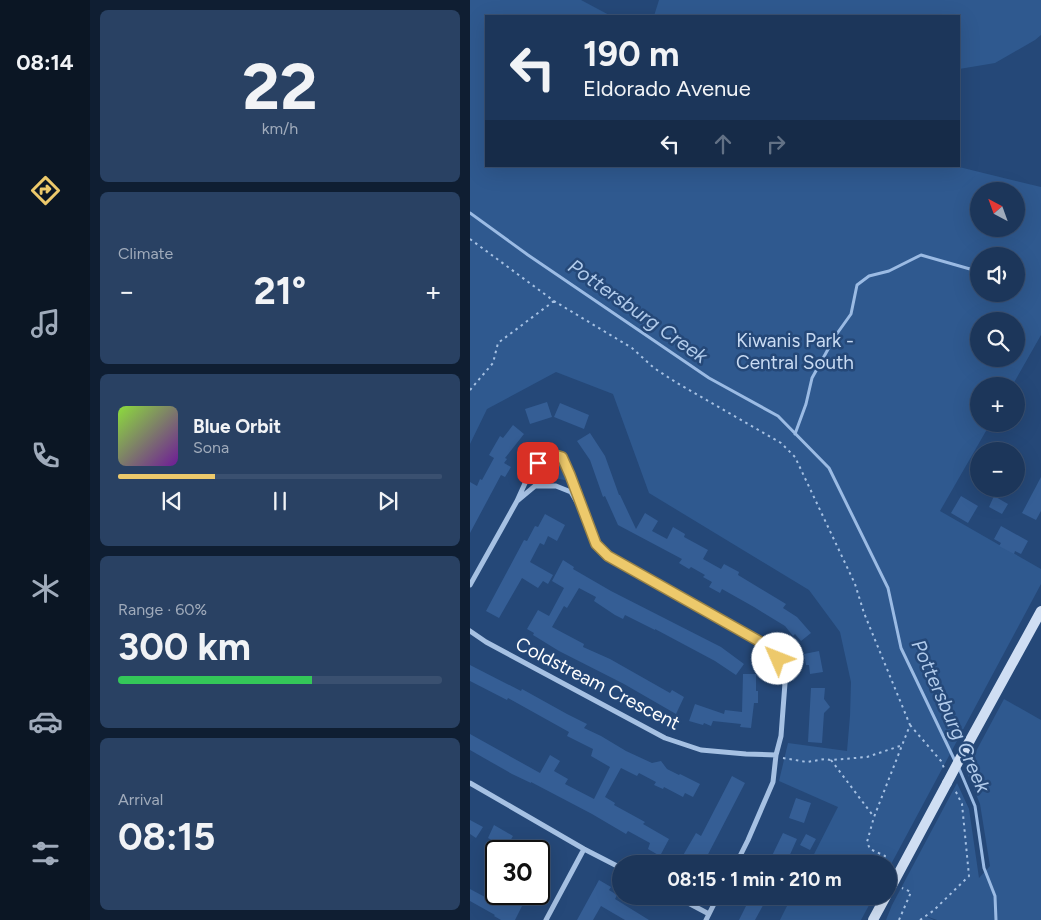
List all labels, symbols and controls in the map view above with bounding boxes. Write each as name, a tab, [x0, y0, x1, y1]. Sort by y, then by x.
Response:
text: 190 m	[583, 33, 680, 75]
icon: left	[500, 35, 565, 100]
text: 22	[242, 47, 318, 125]
text: 08:14	[16, 49, 74, 76]
text: Eldorado Avenue	[583, 75, 751, 102]
text: km/h	[262, 119, 298, 138]
icon: left	[656, 130, 684, 158]
icon: ahead	[709, 130, 737, 158]
icon: right	[762, 130, 790, 158]
icon: directions	[28, 173, 63, 208]
north arrow	[970, 182, 1025, 238]
map controls	[970, 182, 1025, 497]
text: Climate	[118, 244, 173, 263]
button: sound	[970, 247, 1025, 302]
water label: Pottersburg Creek	[564, 254, 713, 369]
text: 21°	[254, 268, 306, 314]
text: −	[118, 274, 135, 308]
text: +	[425, 274, 442, 308]
icon: music	[28, 306, 63, 341]
button: search	[970, 312, 1025, 367]
park label: Kiwanis Park - Central South	[736, 329, 854, 374]
button: +	[970, 377, 1025, 432]
text: Blue Orbit	[193, 415, 281, 438]
icon: phone	[28, 438, 63, 473]
text: Sona	[193, 438, 229, 457]
pin	[517, 442, 559, 484]
button: −	[970, 442, 1025, 497]
icon: arrive	[524, 449, 552, 477]
icon: previous	[158, 487, 186, 515]
icon: pause	[266, 487, 294, 515]
icon: next	[374, 487, 402, 515]
icon: climate	[28, 571, 63, 606]
text: Range · 60%	[118, 600, 207, 619]
text: 300 km	[118, 624, 251, 670]
street label: Coldstream Crescent	[512, 632, 684, 735]
position arrow	[751, 632, 803, 684]
water label: Pottersburg Creek	[907, 636, 996, 797]
icon: car	[28, 704, 63, 739]
text: Arrival	[118, 790, 163, 809]
text: 08:15	[118, 814, 215, 860]
icon: filters	[28, 836, 63, 871]
speed limit sign: 30	[485, 840, 550, 905]
text: 08:15 · 1 min · 210 m	[668, 868, 841, 891]

